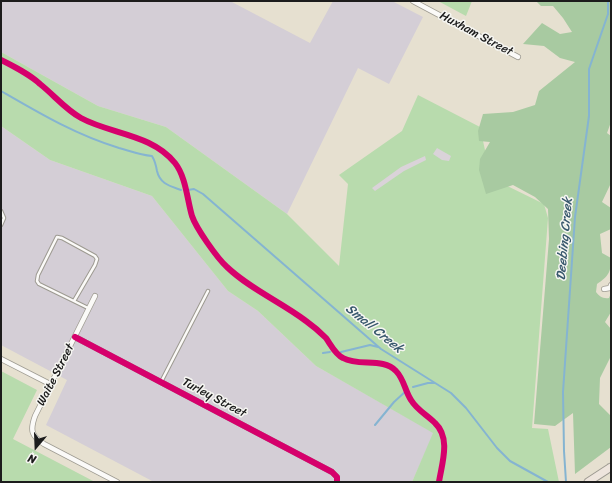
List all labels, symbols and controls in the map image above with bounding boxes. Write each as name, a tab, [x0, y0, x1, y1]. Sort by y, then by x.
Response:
street label: Huxham Street	[437, 9, 515, 59]
water label: Deebing Creek	[554, 197, 576, 281]
water label: Small Creek	[342, 301, 406, 357]
street label: Waite Street	[34, 342, 78, 408]
street label: Turley Street	[179, 375, 249, 421]
north arrow	[16, 427, 56, 467]
text: N	[25, 449, 39, 469]

